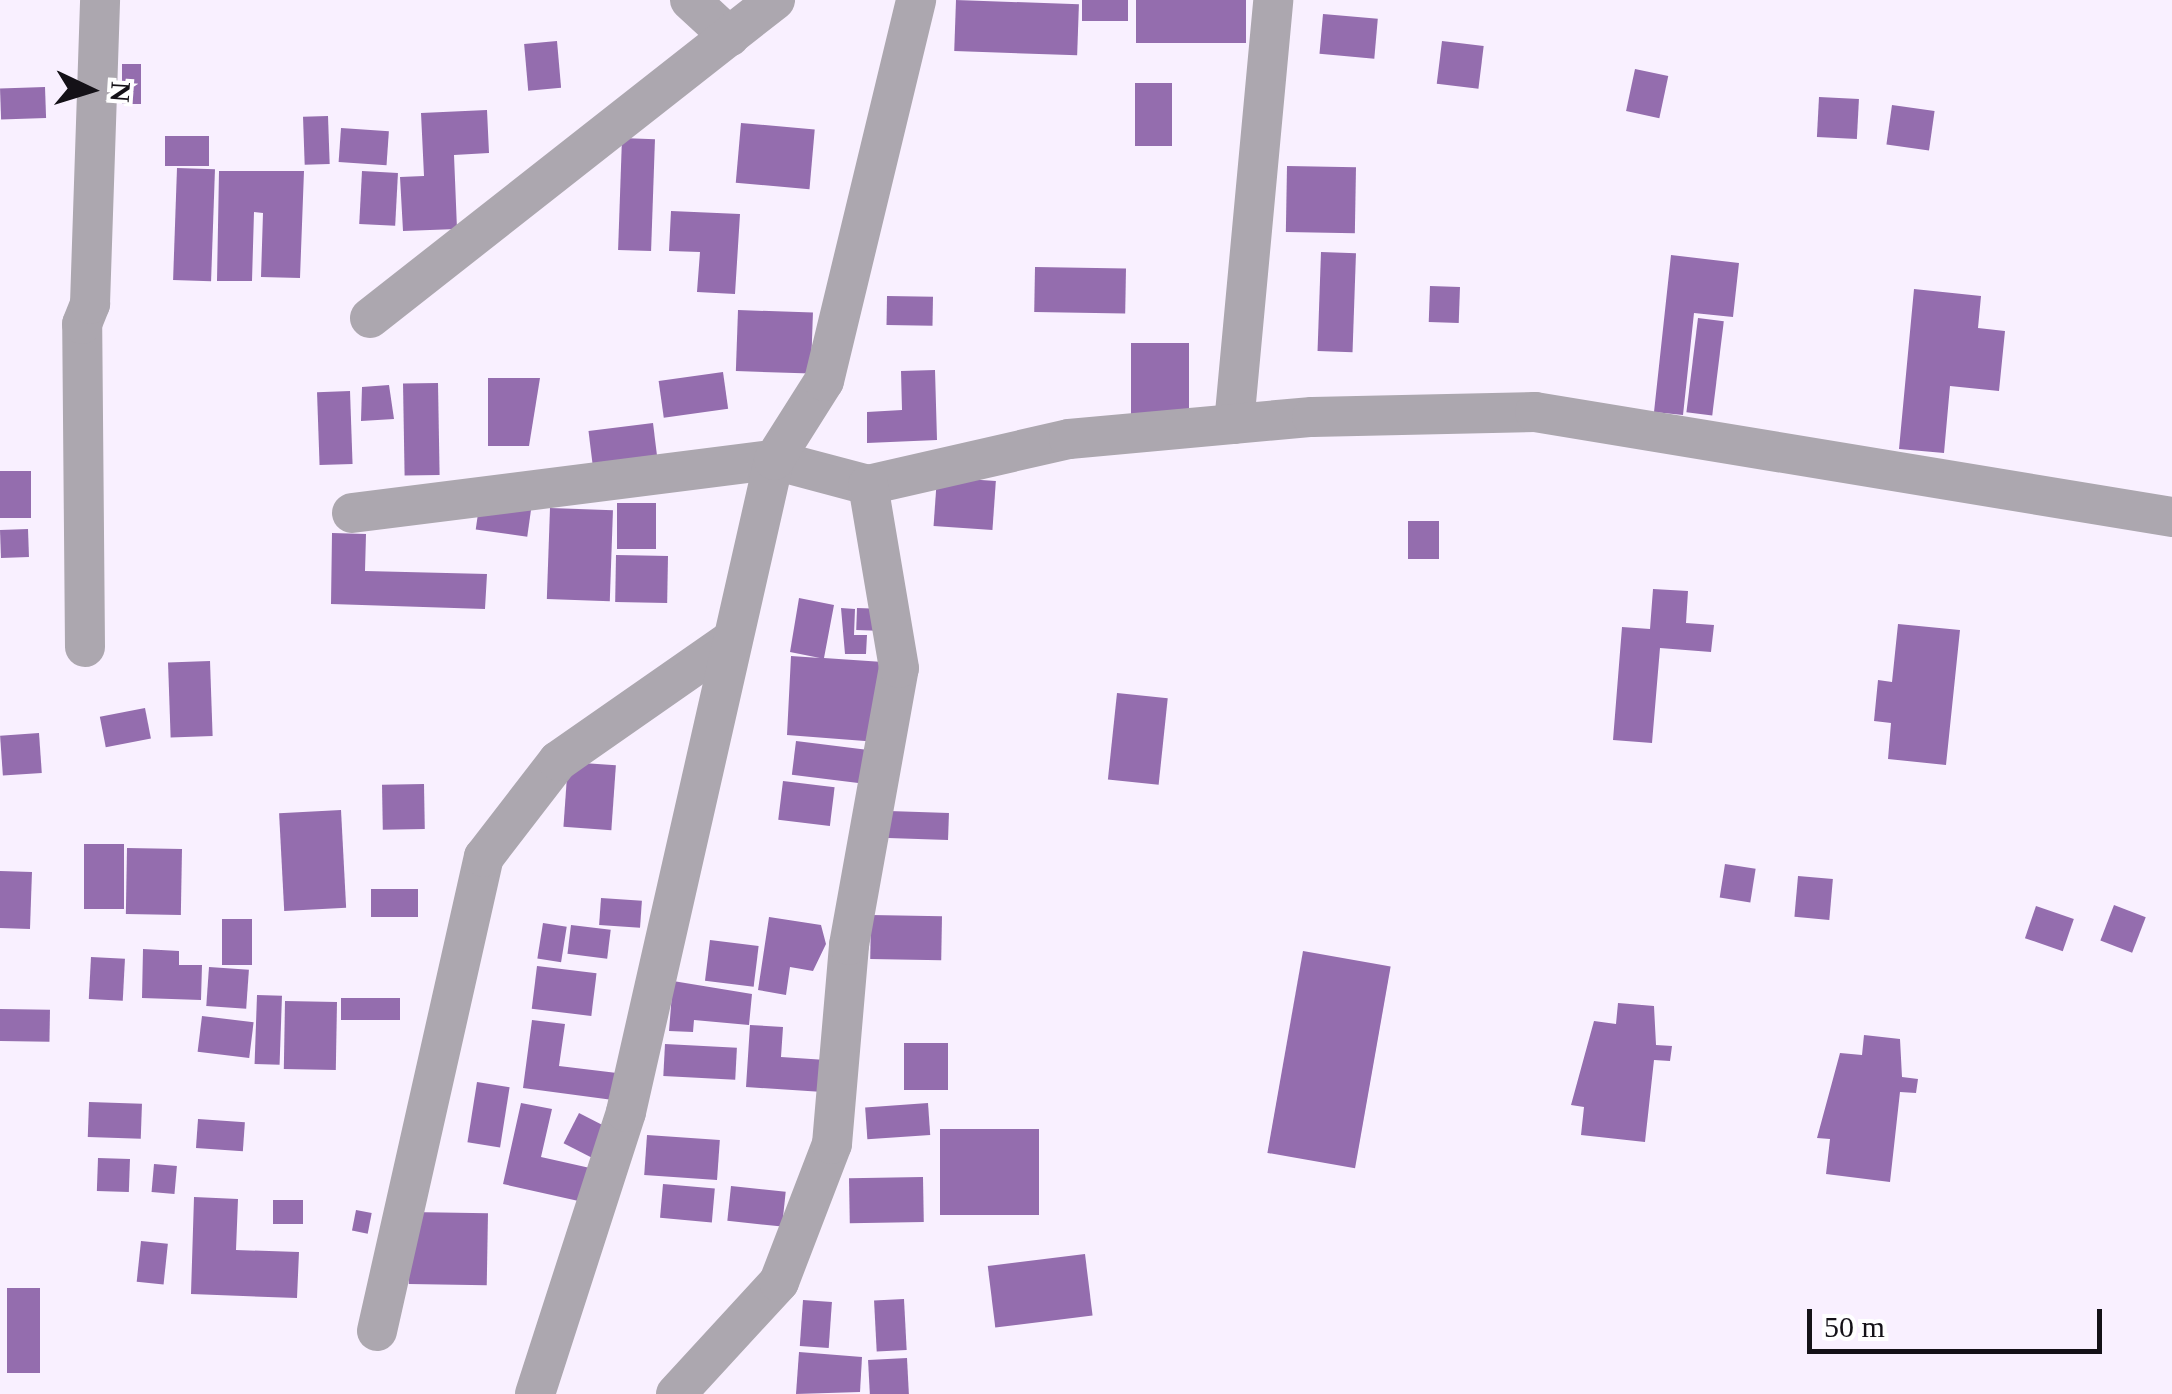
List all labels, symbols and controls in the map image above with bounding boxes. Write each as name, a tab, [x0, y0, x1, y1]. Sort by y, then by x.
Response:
north arrow	[40, 40, 140, 140]
text: N	[104, 81, 137, 103]
scale bar	[1812, 1289, 2107, 1351]
text: 50 m	[1824, 1310, 1885, 1343]

